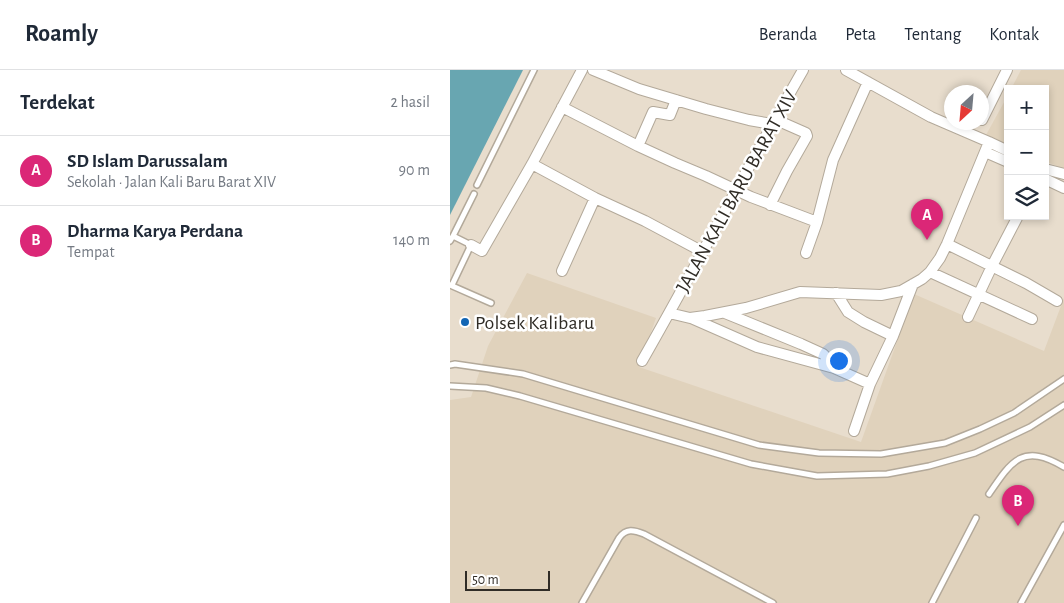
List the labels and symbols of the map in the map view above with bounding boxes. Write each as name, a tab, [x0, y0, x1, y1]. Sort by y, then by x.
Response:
north arrow	[944, 85, 989, 130]
street label: JALAN KALI BARU BARAT XIV	[673, 86, 801, 296]
pin: A	[911, 199, 943, 240]
place label: Polsek Kalibaru	[475, 313, 594, 333]
marker: Polsek Kalibaru	[459, 316, 471, 328]
your location	[826, 348, 852, 374]
pin: B	[1002, 485, 1034, 526]
scale bar	[465, 568, 550, 591]

